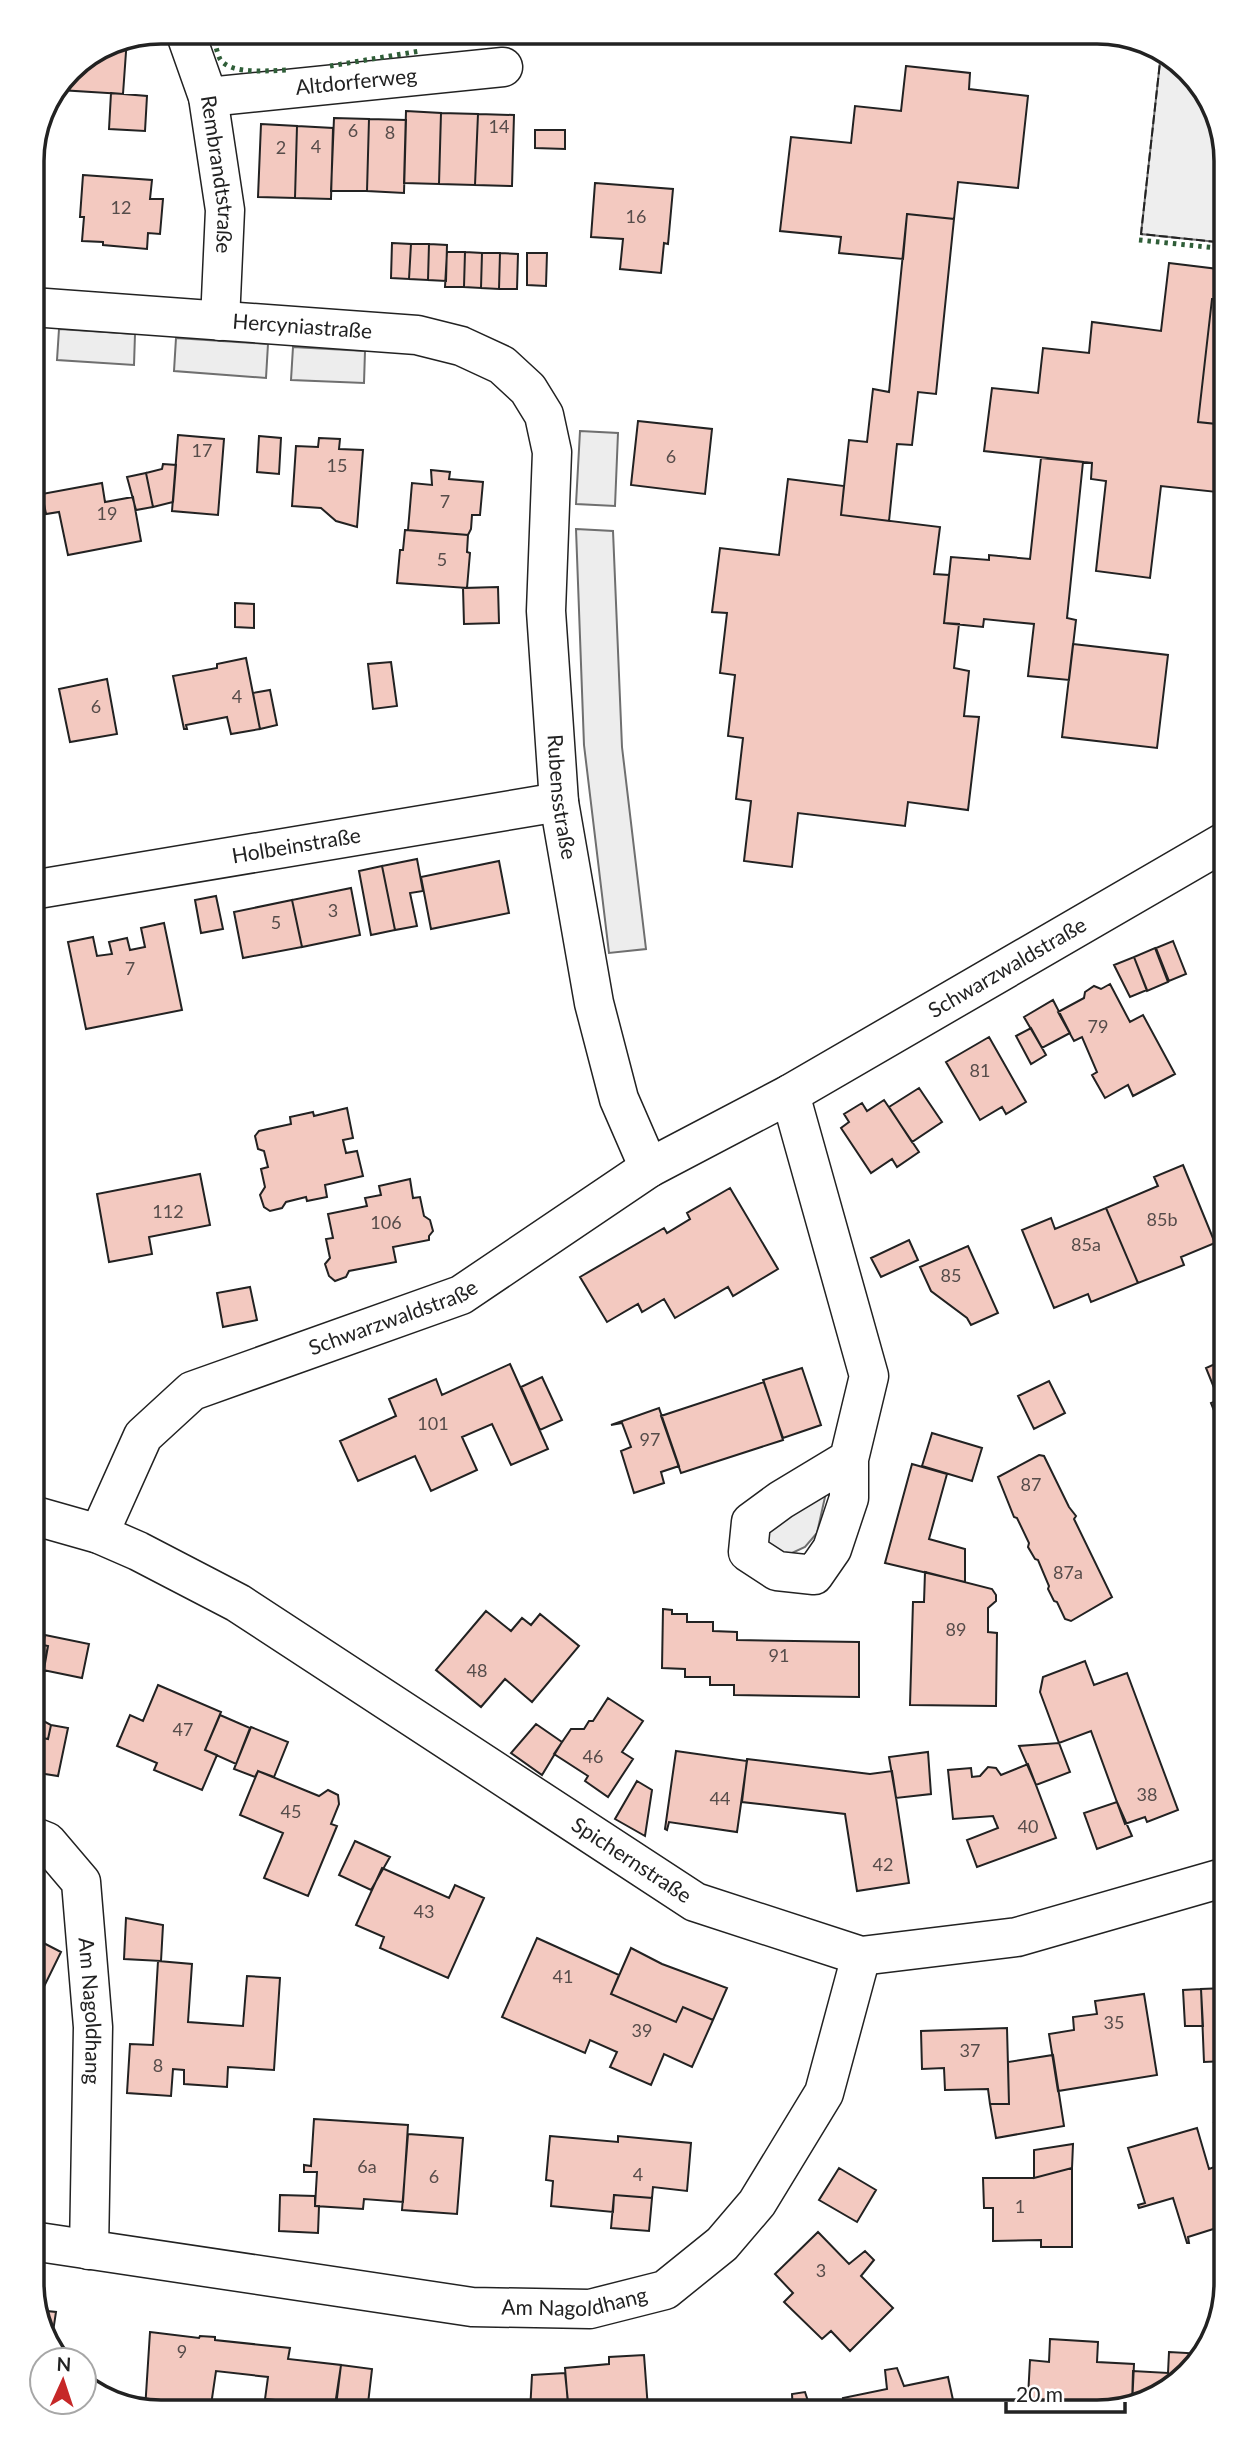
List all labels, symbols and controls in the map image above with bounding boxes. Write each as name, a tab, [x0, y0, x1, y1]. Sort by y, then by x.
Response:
street label: Altdorferweg	[294, 62, 418, 99]
street label: Rembrandtstraße	[197, 93, 239, 254]
house number: 14	[489, 115, 509, 137]
house number: 6	[348, 119, 358, 141]
house number: 8	[385, 121, 395, 143]
house number: 4	[311, 135, 321, 157]
house number: 2	[276, 136, 286, 158]
house number: 12	[111, 196, 131, 218]
house number: 16	[626, 205, 646, 227]
street label: Hercyniastraße	[232, 308, 373, 343]
house number: 17	[192, 439, 212, 461]
house number: 6	[666, 445, 676, 467]
house number: 15	[327, 454, 347, 476]
house number: 7	[440, 490, 450, 512]
house number: 19	[97, 502, 117, 524]
house number: 5	[437, 548, 447, 570]
house number: 4	[232, 685, 242, 707]
house number: 6	[91, 695, 101, 717]
street label: Rubensstraße	[543, 733, 583, 861]
street label: Holbeinstraße	[230, 821, 362, 867]
house number: 3	[328, 899, 338, 921]
house number: 5	[271, 911, 281, 933]
street label: Schwarzwaldstraße	[923, 911, 1090, 1022]
house number: 7	[125, 957, 135, 979]
house number: 79	[1088, 1015, 1108, 1037]
house number: 81	[970, 1059, 990, 1081]
house number: 112	[152, 1200, 184, 1222]
house number: 85b	[1147, 1208, 1177, 1230]
house number: 106	[370, 1211, 402, 1233]
house number: 85a	[1071, 1233, 1101, 1255]
house number: 85	[941, 1264, 961, 1286]
street label: Schwarzwaldstraße	[305, 1274, 482, 1359]
house number: 101	[417, 1412, 449, 1434]
house number: 97	[640, 1428, 660, 1450]
house number: 87	[1021, 1473, 1041, 1495]
house number: 87a	[1053, 1561, 1083, 1583]
house number: 89	[946, 1618, 966, 1640]
house number: 91	[769, 1644, 789, 1666]
house number: 48	[467, 1659, 487, 1681]
house number: 47	[173, 1718, 193, 1740]
house number: 46	[583, 1745, 603, 1767]
house number: 38	[1137, 1783, 1157, 1805]
house number: 44	[710, 1787, 730, 1809]
house number: 45	[281, 1800, 301, 1822]
street label: Spichernstraße	[568, 1811, 697, 1907]
house number: 40	[1018, 1815, 1038, 1837]
house number: 42	[873, 1853, 893, 1875]
house number: 43	[414, 1900, 434, 1922]
street label: Am Nagoldhang	[75, 1936, 107, 2085]
house number: 41	[553, 1965, 573, 1987]
house number: 35	[1104, 2011, 1124, 2033]
house number: 39	[632, 2019, 652, 2041]
house number: 37	[960, 2039, 980, 2061]
house number: 8	[153, 2054, 163, 2076]
house number: 6a	[357, 2155, 377, 2177]
house number: 4	[633, 2163, 643, 2185]
house number: 6	[429, 2165, 439, 2187]
house number: 1	[1015, 2195, 1025, 2217]
house number: 3	[816, 2259, 826, 2281]
street label: Am Nagoldhang	[501, 2281, 650, 2320]
house number: 9	[177, 2340, 187, 2362]
north arrow	[28, 2346, 98, 2416]
text: N	[56, 2352, 72, 2375]
scale bar	[1006, 2370, 1125, 2414]
text: 20 m	[1016, 2381, 1063, 2406]

